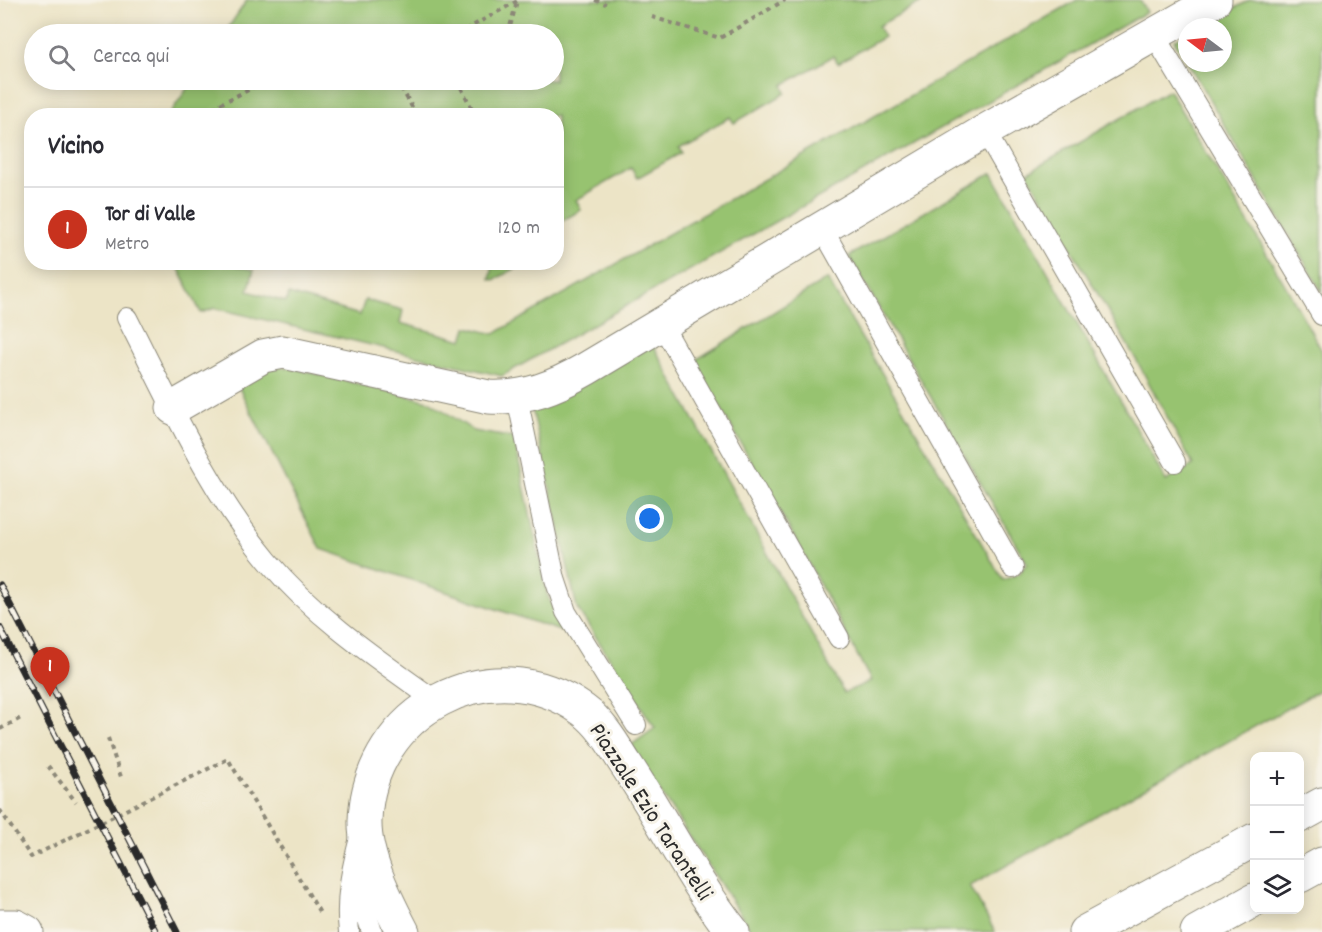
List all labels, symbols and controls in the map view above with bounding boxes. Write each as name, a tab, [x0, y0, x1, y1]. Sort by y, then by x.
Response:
north arrow	[1178, 18, 1232, 72]
search box	[24, 24, 564, 90]
icon: search	[45, 41, 78, 74]
text: Cerca qui	[93, 42, 169, 73]
text: Vicino	[48, 129, 104, 166]
text: Tor di Valle	[105, 200, 195, 231]
text: 1	[65, 215, 70, 243]
text: 120 m	[498, 215, 540, 243]
text: Metro	[105, 231, 149, 259]
your location	[635, 504, 664, 533]
pin: 1	[31, 648, 70, 697]
street label: Piazzale Ezio Tarantelli	[579, 717, 720, 908]
map controls	[1250, 752, 1304, 914]
button: +	[1250, 752, 1304, 806]
button: −	[1250, 806, 1304, 860]
button: layers	[1250, 860, 1304, 914]

